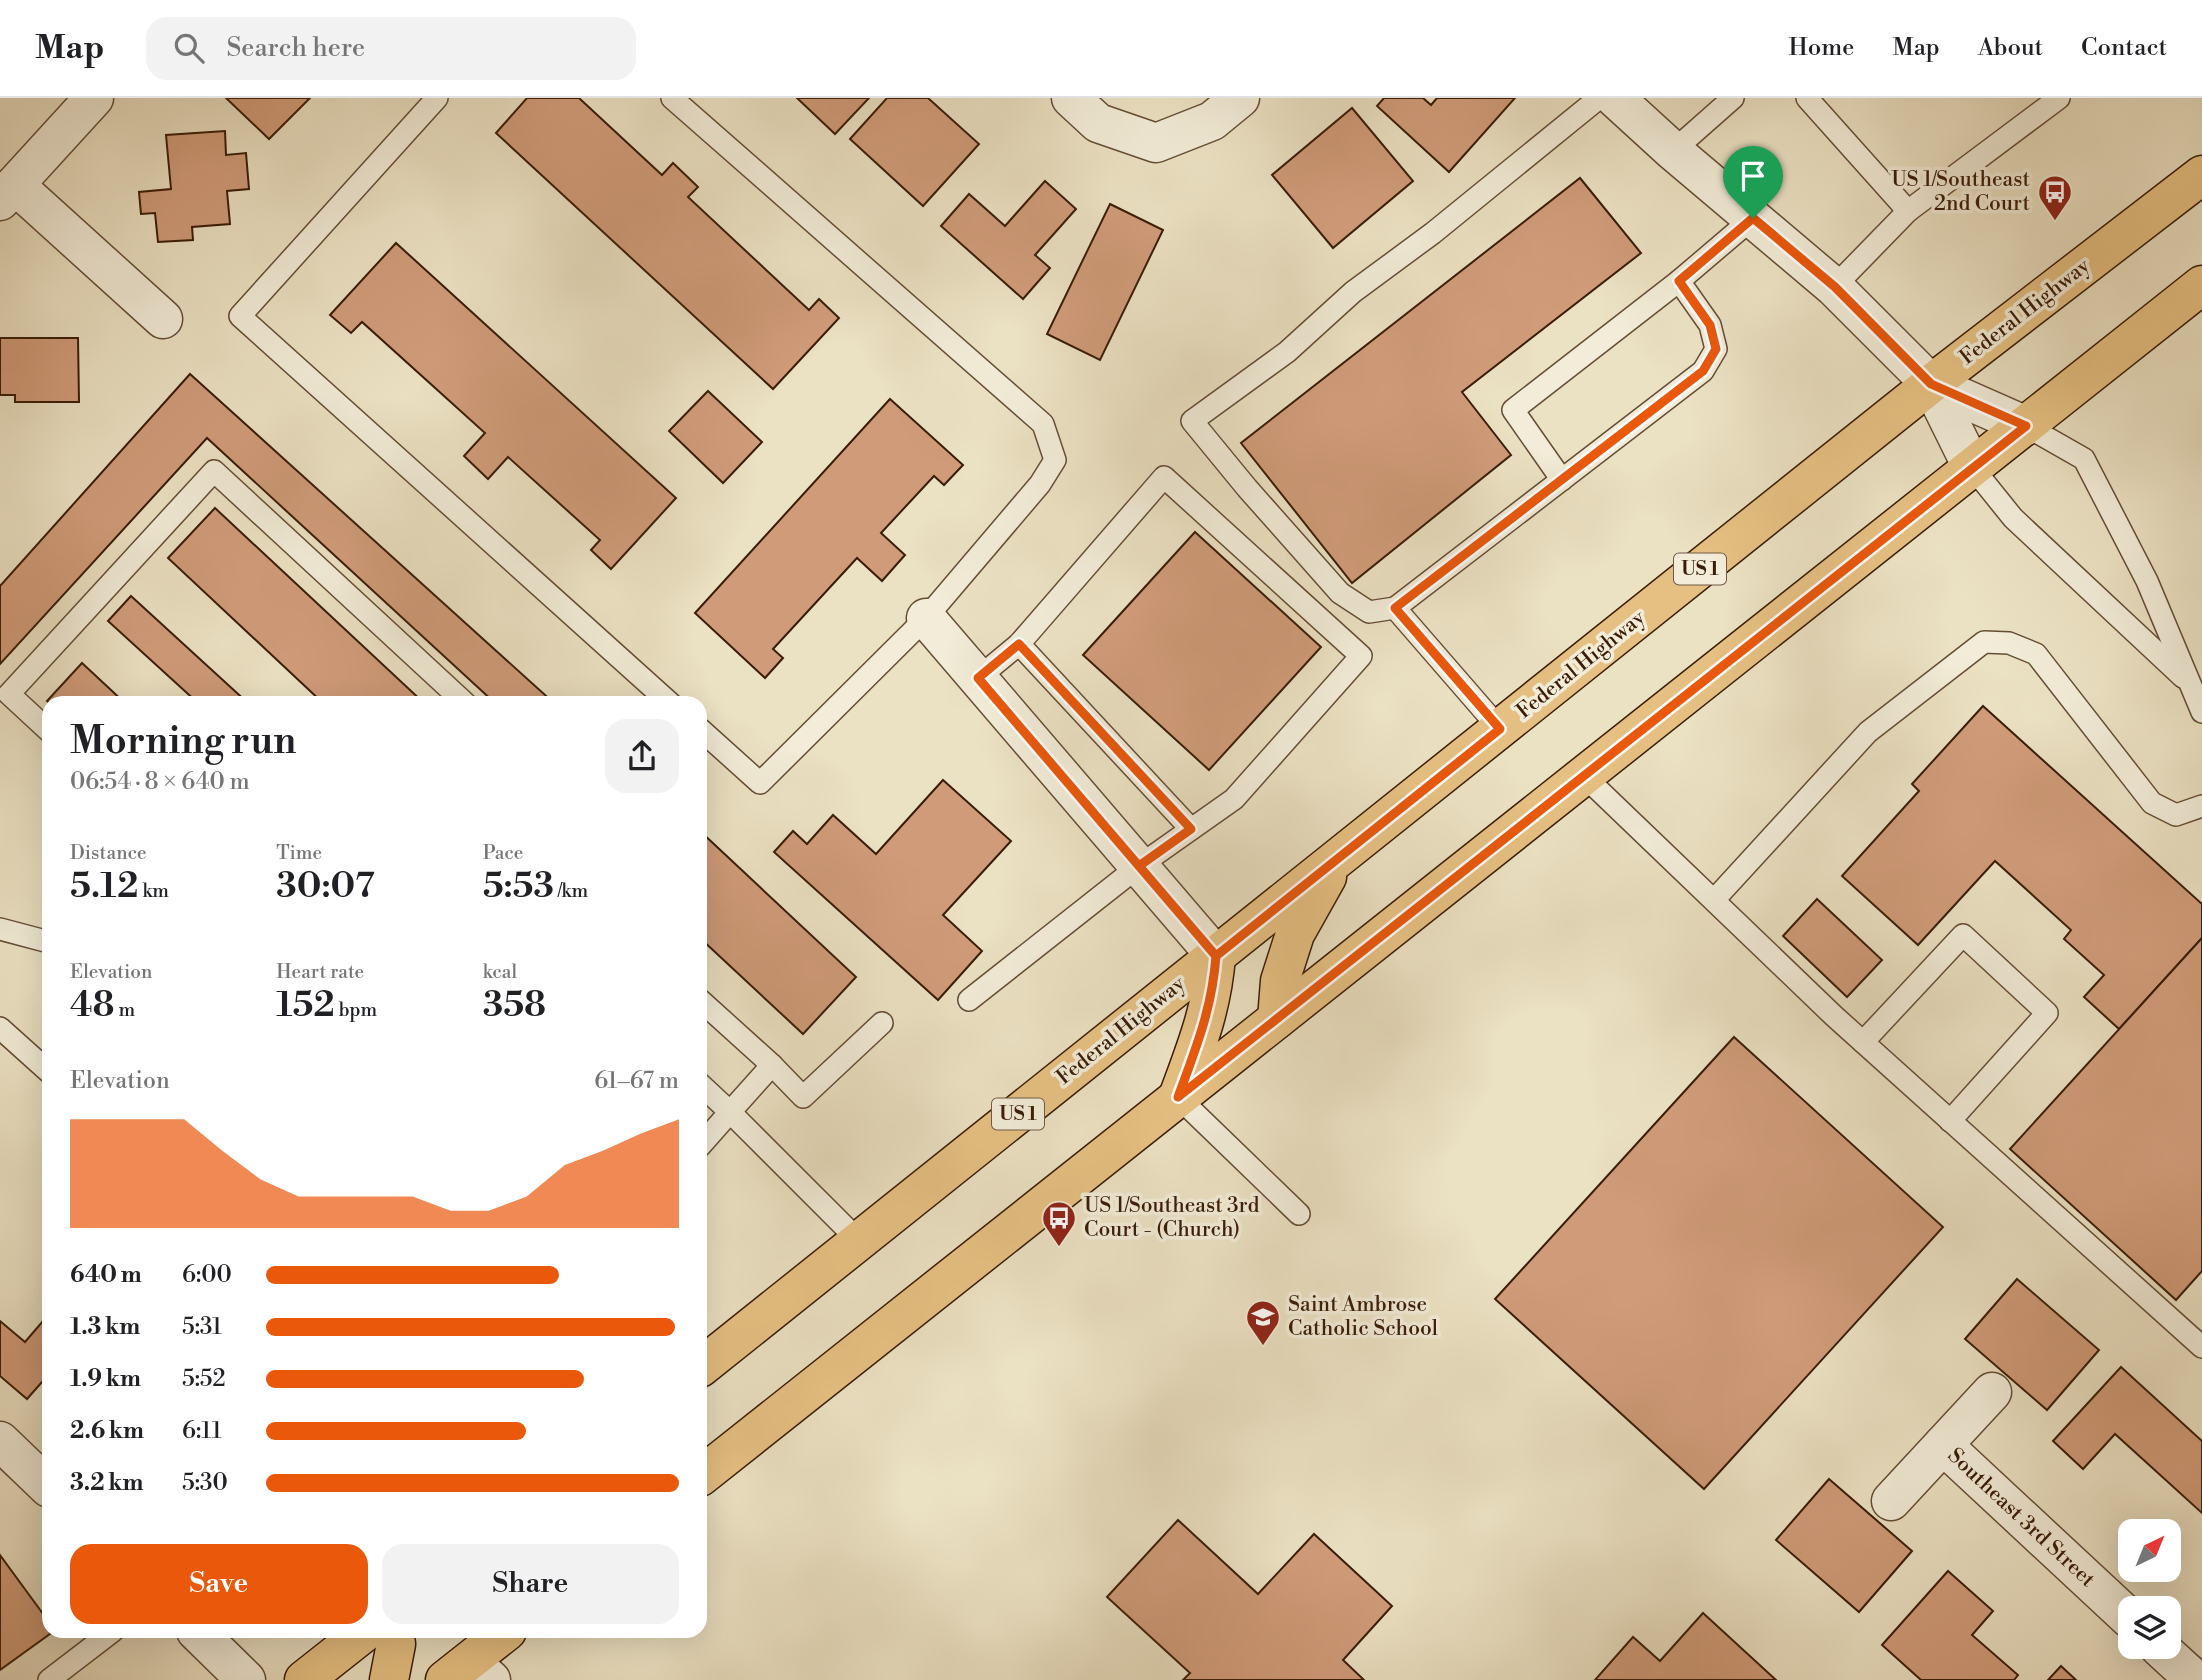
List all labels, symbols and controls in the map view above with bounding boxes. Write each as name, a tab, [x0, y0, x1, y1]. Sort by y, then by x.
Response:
search box	[146, 17, 636, 80]
text: Map	[35, 28, 104, 69]
icon: search	[170, 29, 208, 67]
text: Search here	[226, 32, 365, 64]
text: Home	[1789, 33, 1854, 63]
text: Map	[1892, 33, 1940, 63]
text: About	[1978, 33, 2043, 63]
text: Contact	[2081, 33, 2167, 63]
pin	[1723, 146, 1783, 218]
icon: arrive	[1734, 157, 1772, 195]
place label: US 1/Southeast 2nd Court	[1891, 167, 2031, 217]
bus stop icon: US 1/Southeast 2nd Court	[2036, 173, 2074, 222]
street label: Federal Highway	[1955, 253, 2096, 371]
road number: US 1	[1674, 554, 1726, 584]
street label: Federal Highway	[1511, 605, 1651, 725]
text: Morning run	[70, 718, 296, 765]
button: share	[605, 719, 679, 793]
text: 06:54 · 8 × 640 m	[70, 768, 250, 796]
text: Distance	[70, 841, 147, 865]
text: Time	[276, 841, 322, 865]
text: Pace	[483, 841, 523, 865]
text: 5.12	[70, 865, 138, 908]
text: 30:07	[276, 865, 375, 908]
text: 5:53	[483, 865, 554, 908]
text: km	[138, 879, 169, 903]
text: /km	[554, 879, 588, 903]
text: Elevation	[70, 960, 152, 984]
text: Heart rate	[276, 960, 364, 984]
text: kcal	[483, 960, 517, 984]
street label: Federal Highway	[1051, 971, 1191, 1091]
text: 48	[70, 984, 115, 1027]
text: 152	[276, 984, 335, 1027]
text: 358	[483, 984, 546, 1027]
text: m	[115, 998, 135, 1022]
text: bpm	[335, 998, 377, 1022]
text: Elevation	[70, 1067, 170, 1095]
text: 61–67 m	[594, 1067, 679, 1095]
road number: US 1	[992, 1098, 1044, 1130]
place label: US 1/Southeast 3rd Court - (Church)	[1084, 1193, 1260, 1243]
bus stop icon: US 1/Southeast 3rd Court - (Church)	[1040, 1199, 1078, 1248]
text: 640 m	[70, 1261, 142, 1289]
text: 6:00	[182, 1261, 232, 1289]
place label: Saint Ambrose Catholic School	[1288, 1292, 1438, 1342]
school or university icon: Saint Ambrose Catholic School	[1244, 1298, 1282, 1347]
text: 1.3 km	[70, 1313, 140, 1341]
text: 5:31	[182, 1313, 222, 1341]
text: 1.9 km	[70, 1365, 141, 1393]
text: 5:52	[182, 1365, 226, 1393]
text: 2.6 km	[70, 1417, 144, 1445]
text: 6:11	[182, 1417, 222, 1445]
street label: Southeast 3rd Street	[1942, 1443, 2101, 1593]
text: 3.2 km	[70, 1469, 143, 1497]
text: 5:30	[182, 1469, 228, 1497]
north arrow	[2118, 1519, 2180, 1582]
map controls	[2118, 1519, 2181, 1659]
button: Save	[70, 1544, 368, 1624]
button: Share	[382, 1544, 679, 1624]
button: layers	[2118, 1596, 2181, 1659]

